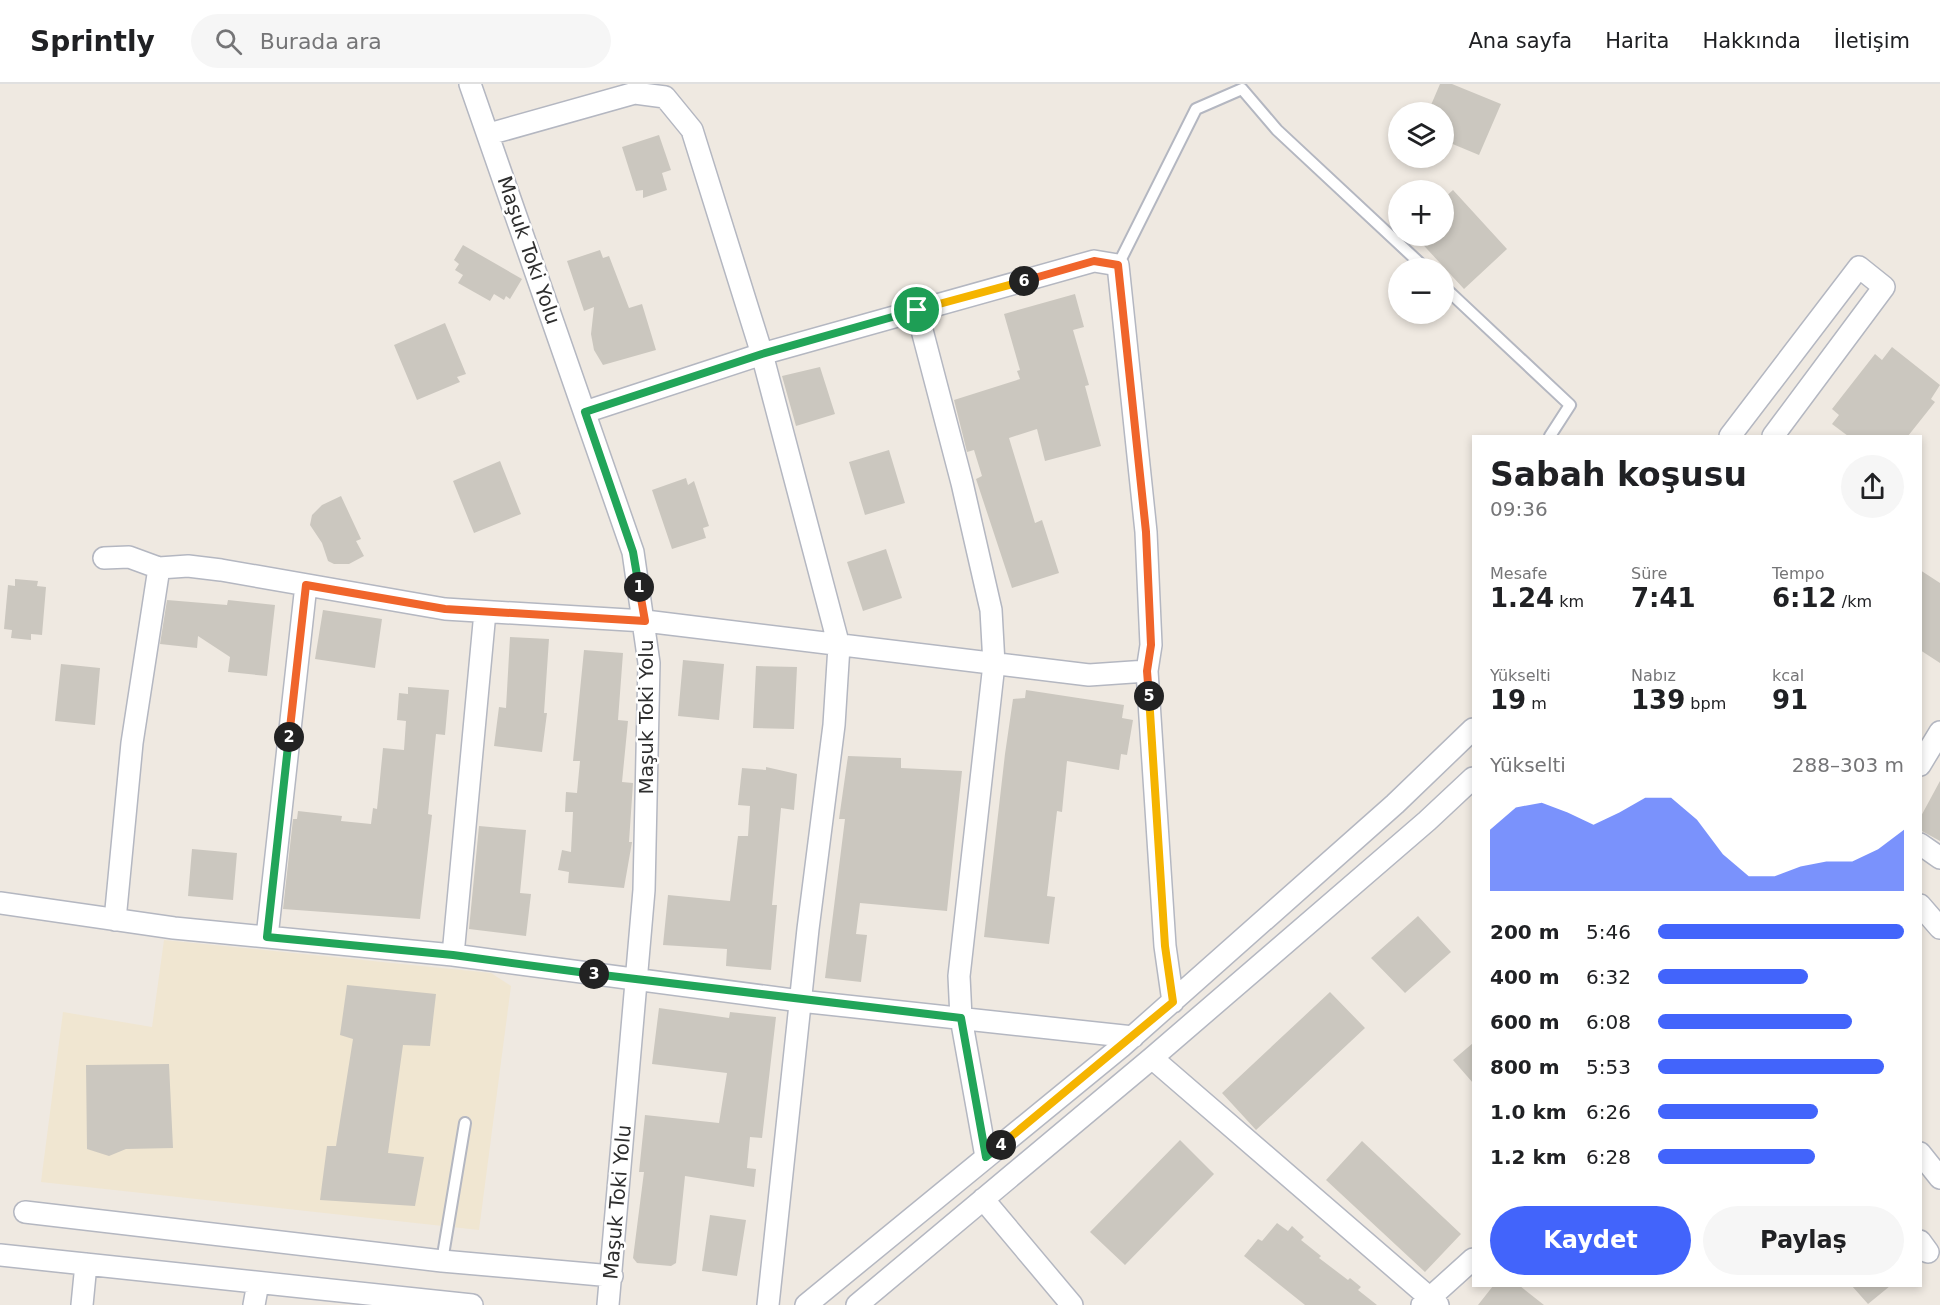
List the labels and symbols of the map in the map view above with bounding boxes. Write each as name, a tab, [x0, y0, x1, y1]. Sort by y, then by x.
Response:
street label: Maşuk Toki Yolu	[492, 173, 566, 327]
pin: 6	[1009, 266, 1039, 296]
pin	[891, 284, 942, 335]
pin: 1	[624, 572, 654, 602]
street label: Maşuk Toki Yolu	[634, 639, 658, 795]
pin: 5	[1134, 681, 1164, 711]
pin: 2	[274, 722, 304, 752]
pin: 3	[579, 959, 609, 989]
street label: Maşuk Toki Yolu	[598, 1124, 636, 1280]
pin: 4	[986, 1130, 1016, 1160]

